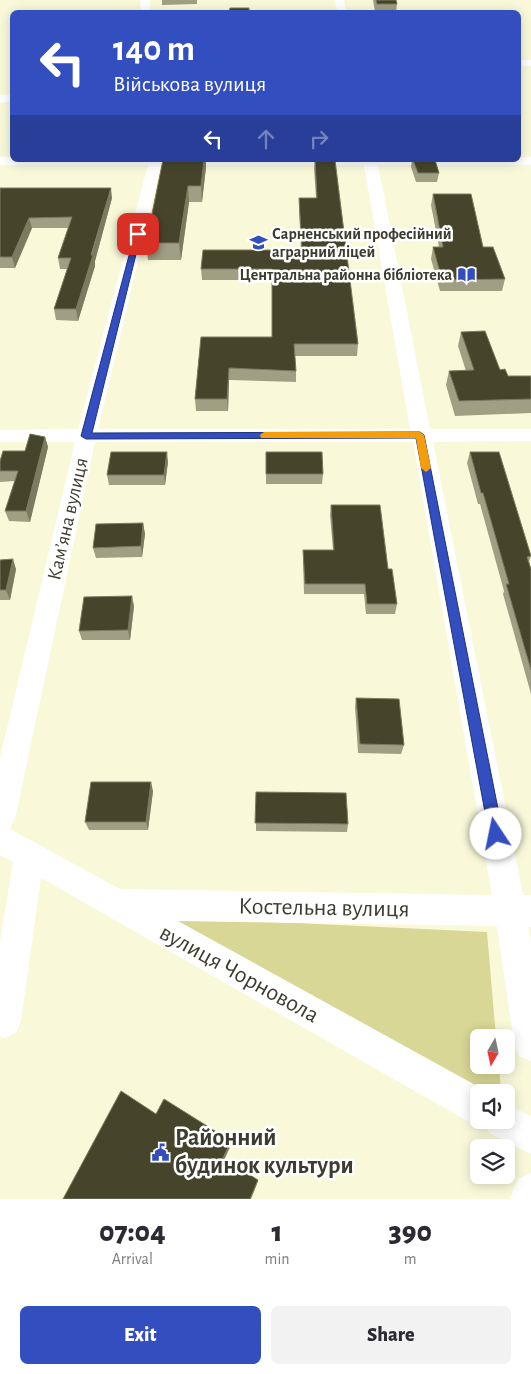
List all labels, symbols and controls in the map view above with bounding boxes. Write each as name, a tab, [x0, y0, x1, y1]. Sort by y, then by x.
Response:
icon: left	[30, 30, 95, 95]
text: 140 m	[113, 32, 195, 67]
text: Військова вулиця	[113, 73, 266, 95]
icon: left	[199, 125, 227, 153]
icon: ahead	[252, 125, 280, 153]
icon: right	[305, 125, 333, 153]
pin	[117, 213, 159, 255]
icon: arrive	[124, 220, 152, 248]
place label: Сарненський професійний аграрний ліцей	[272, 226, 452, 260]
school or university icon: Сарненський професійний аграрний ліцей	[248, 233, 268, 253]
library icon: Центральна районна бібліотека	[456, 265, 476, 285]
place label: Центральна районна бібліотека	[240, 267, 452, 283]
street label: Камʼяна вулиця	[44, 456, 92, 582]
position arrow	[469, 807, 521, 859]
street label: Костельна вулиця	[238, 895, 410, 921]
street label: вулиця Чорновола	[155, 920, 323, 1028]
north arrow	[470, 1029, 515, 1074]
map controls	[470, 1029, 515, 1184]
button: sound	[470, 1084, 515, 1129]
place label: Районний будинок культури	[175, 1126, 354, 1178]
button: layers	[470, 1139, 515, 1184]
public building icon: Районний будинок культури	[151, 1142, 171, 1162]
text: 07:04	[99, 1217, 166, 1247]
text: 1	[272, 1217, 283, 1247]
text: 390	[389, 1217, 432, 1247]
text: Arrival	[112, 1251, 153, 1267]
text: min	[265, 1251, 290, 1267]
text: m	[404, 1251, 417, 1267]
button: Exit	[20, 1306, 261, 1364]
button: Share	[271, 1306, 511, 1364]

